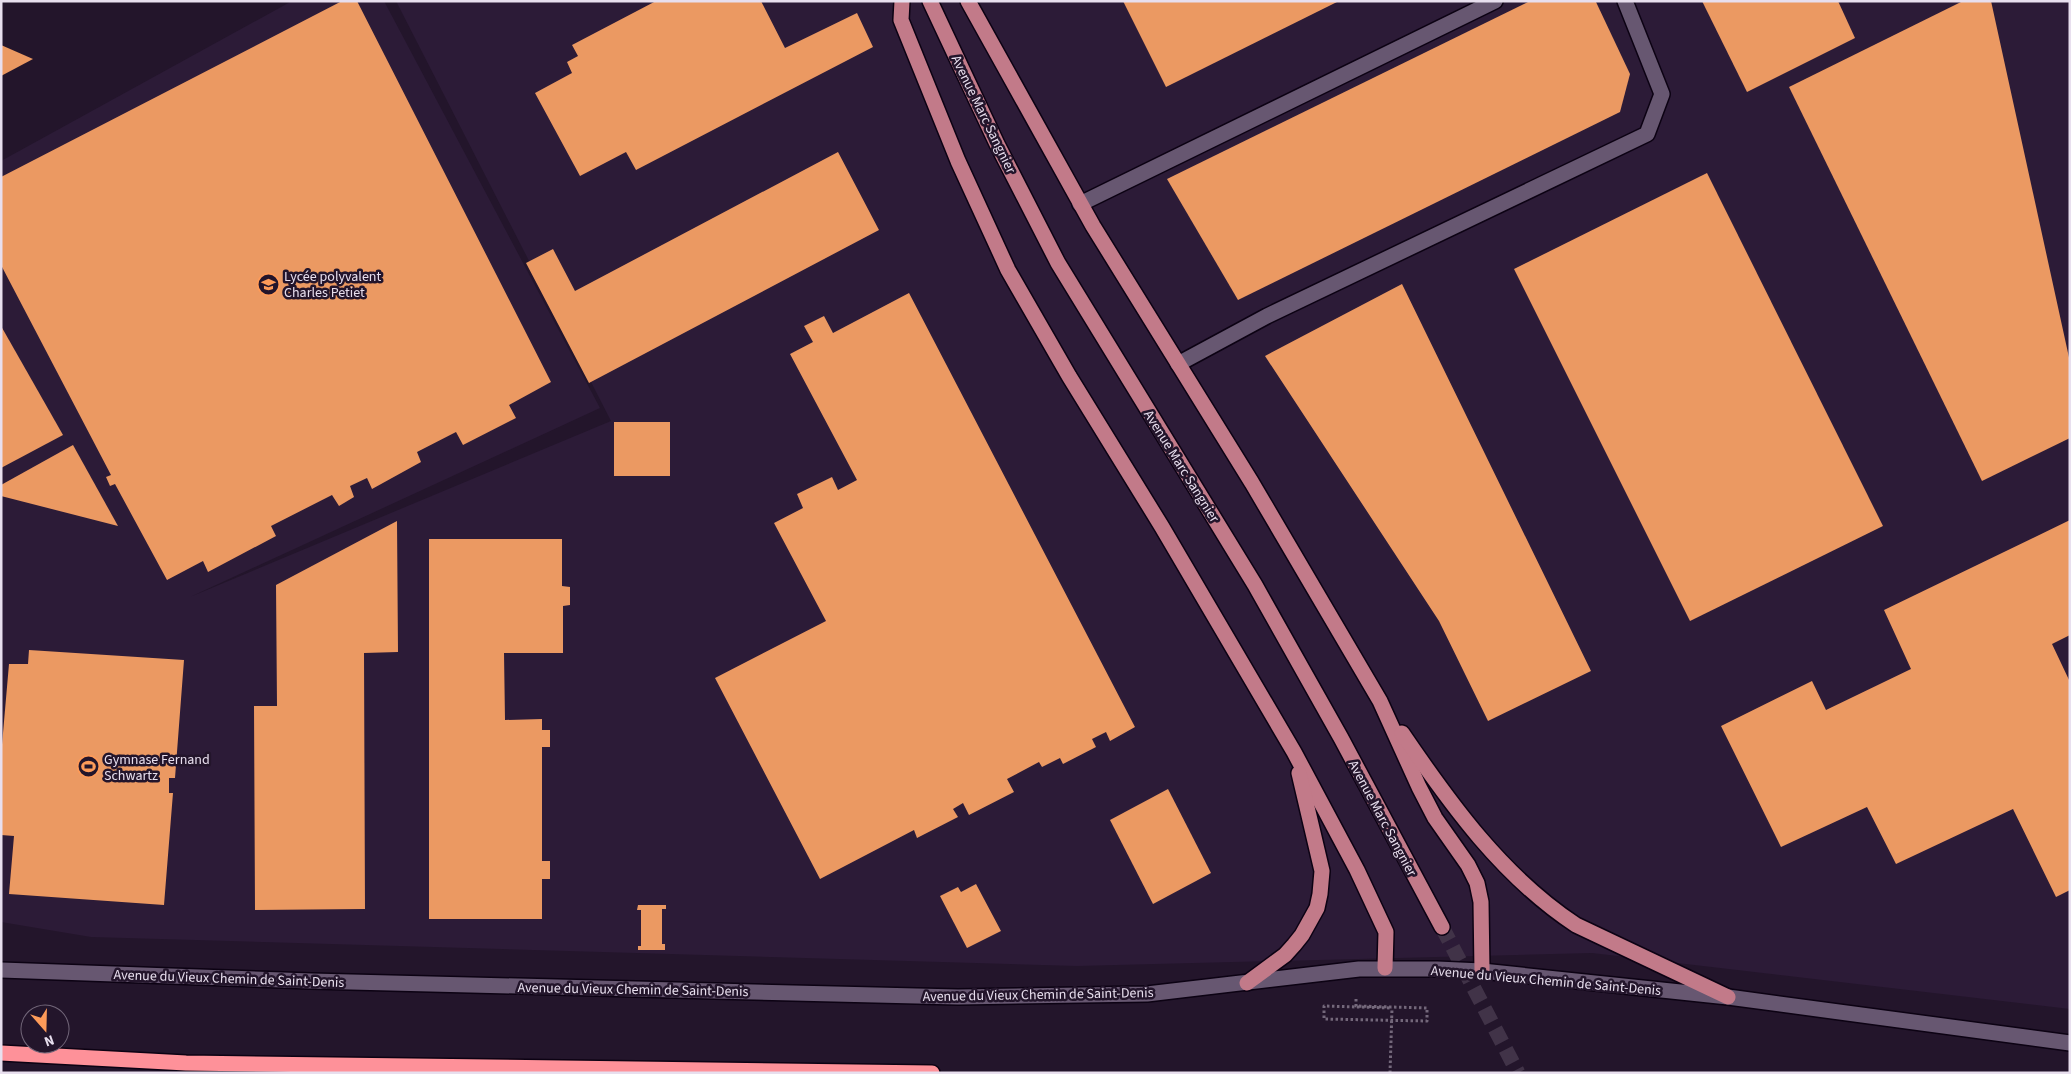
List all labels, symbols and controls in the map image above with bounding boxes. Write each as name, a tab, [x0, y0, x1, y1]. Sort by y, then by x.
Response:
street label: Avenue Marc Sangnier	[946, 52, 1020, 177]
place label: Lycée polyvalent Charles Petiet	[284, 267, 382, 303]
school or university icon: Lycée polyvalent Charles Petiet	[256, 272, 280, 296]
street label: Avenue Marc Sangnier	[1138, 406, 1224, 527]
place label: Gymnase Fernand Schwartz	[104, 750, 210, 786]
sports icon: Gymnase Fernand Schwartz	[76, 755, 100, 779]
street label: Avenue Marc Sangnier	[1343, 757, 1421, 880]
street label: Avenue du Vieux Chemin de Saint-Denis	[1430, 961, 1662, 1001]
street label: Avenue du Vieux Chemin de Saint-Denis	[113, 965, 345, 993]
street label: Avenue du Vieux Chemin de Saint-Denis	[517, 978, 749, 1002]
street label: Avenue du Vieux Chemin de Saint-Denis	[922, 983, 1154, 1007]
north arrow	[20, 1004, 70, 1054]
text: N	[41, 1029, 57, 1051]

